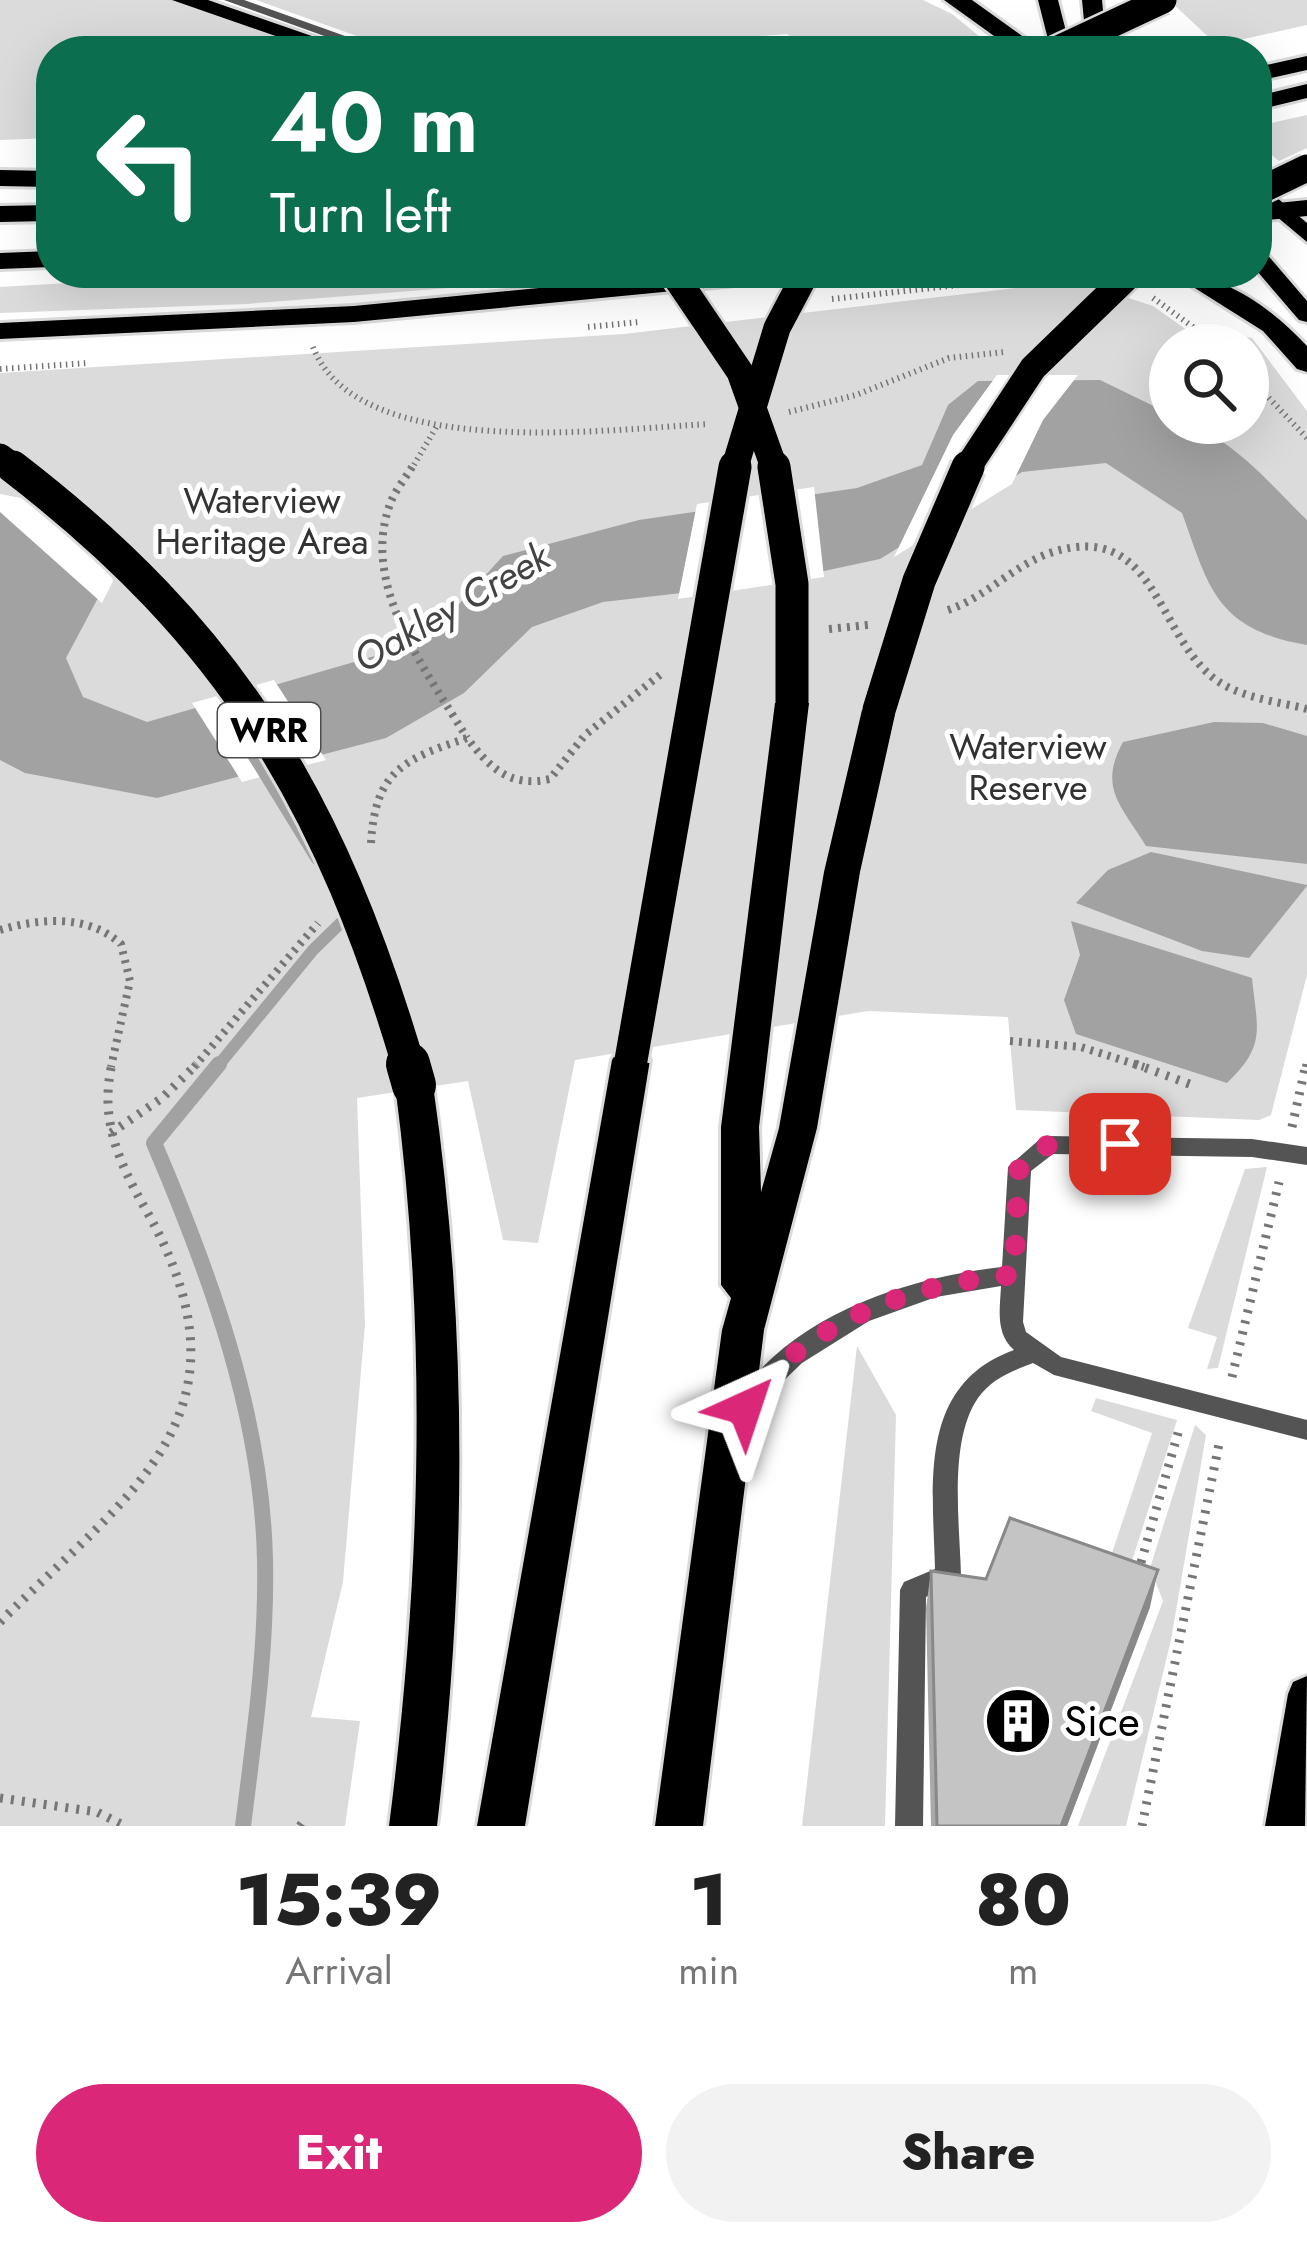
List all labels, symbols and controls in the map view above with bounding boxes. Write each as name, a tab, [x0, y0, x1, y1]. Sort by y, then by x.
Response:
text: 40 m	[270, 62, 478, 184]
icon: left	[72, 84, 228, 240]
text: Turn left	[270, 174, 451, 252]
map controls	[1149, 324, 1269, 444]
button: search	[1149, 324, 1269, 444]
park label: Waterview Heritage Area	[155, 474, 369, 567]
water label: Oakley Creek	[343, 527, 562, 687]
road number: WRR	[218, 703, 320, 757]
park label: Waterview Reserve	[949, 720, 1107, 813]
pin	[1069, 1093, 1171, 1195]
icon: arrive	[1087, 1111, 1153, 1177]
position arrow	[682, 1345, 808, 1471]
building icon: Sice	[983, 1686, 1053, 1756]
place label: Sice	[1064, 1691, 1140, 1752]
text: 15:39	[236, 1848, 442, 1952]
text: 1	[690, 1848, 728, 1952]
text: 80	[975, 1848, 1071, 1952]
text: Arrival	[285, 1942, 393, 1999]
text: min	[678, 1942, 739, 1999]
text: m	[1008, 1942, 1038, 1999]
button: Exit	[36, 2084, 642, 2222]
button: Share	[666, 2084, 1271, 2222]

